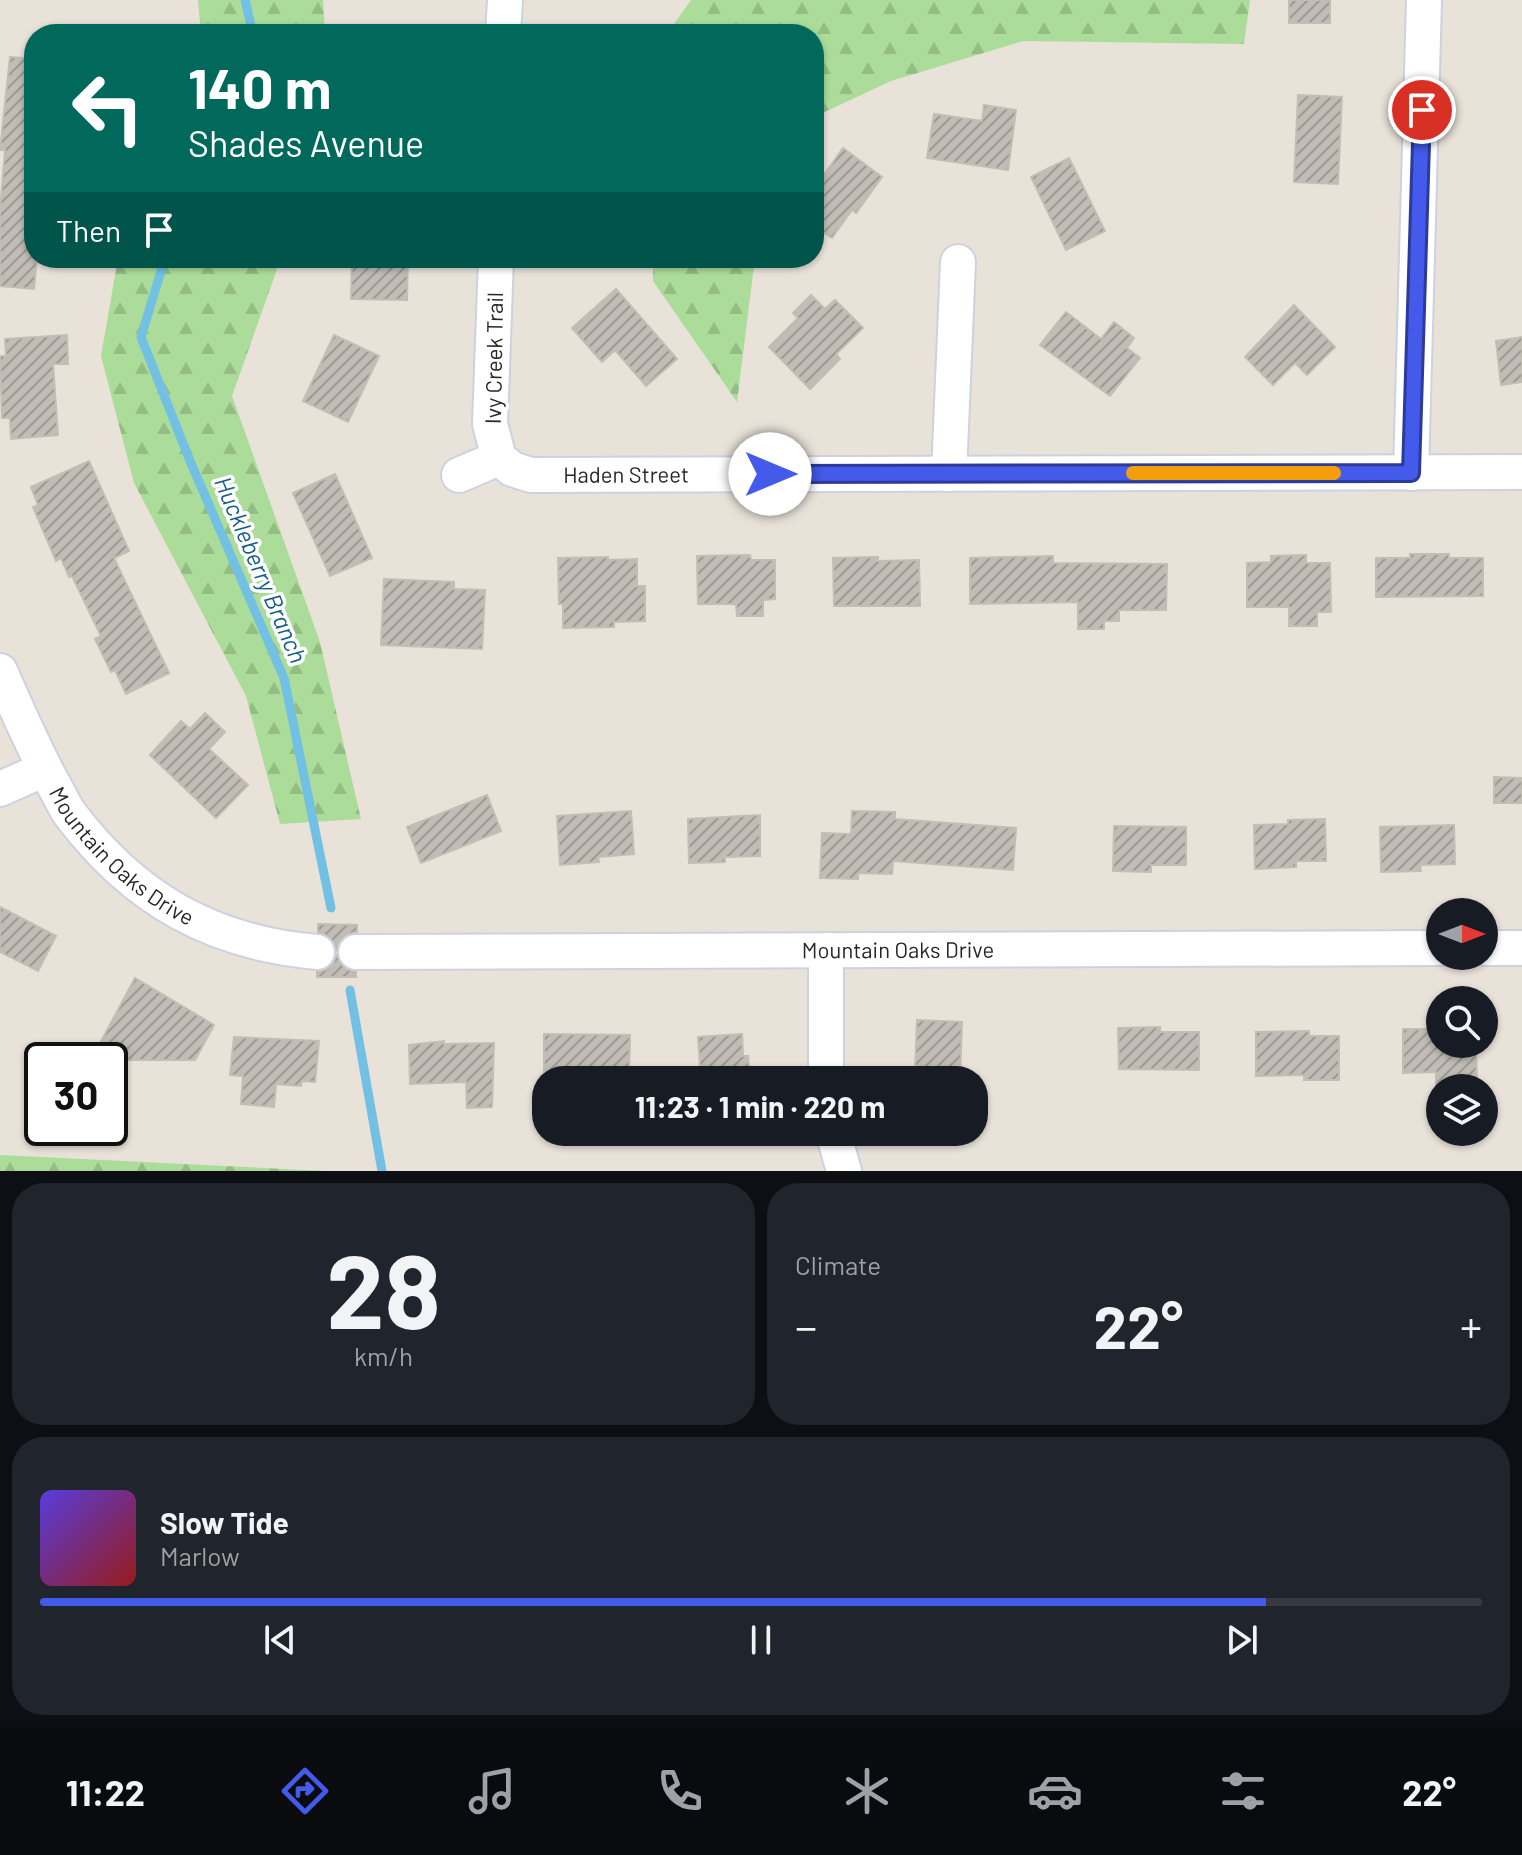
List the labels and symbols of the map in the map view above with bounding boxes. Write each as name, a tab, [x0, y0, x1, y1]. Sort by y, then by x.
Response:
pin	[1388, 76, 1456, 144]
street label: Ivy Creek Trail	[479, 292, 507, 424]
position arrow	[728, 432, 812, 516]
street label: Haden Street	[563, 461, 689, 487]
water label: Huckleberry Branch	[209, 472, 314, 667]
street label: Mountain Oaks Drive	[45, 782, 199, 930]
north arrow	[1426, 898, 1498, 970]
street label: Mountain Oaks Drive	[802, 936, 994, 962]
speed limit sign: 30	[24, 1042, 128, 1146]

